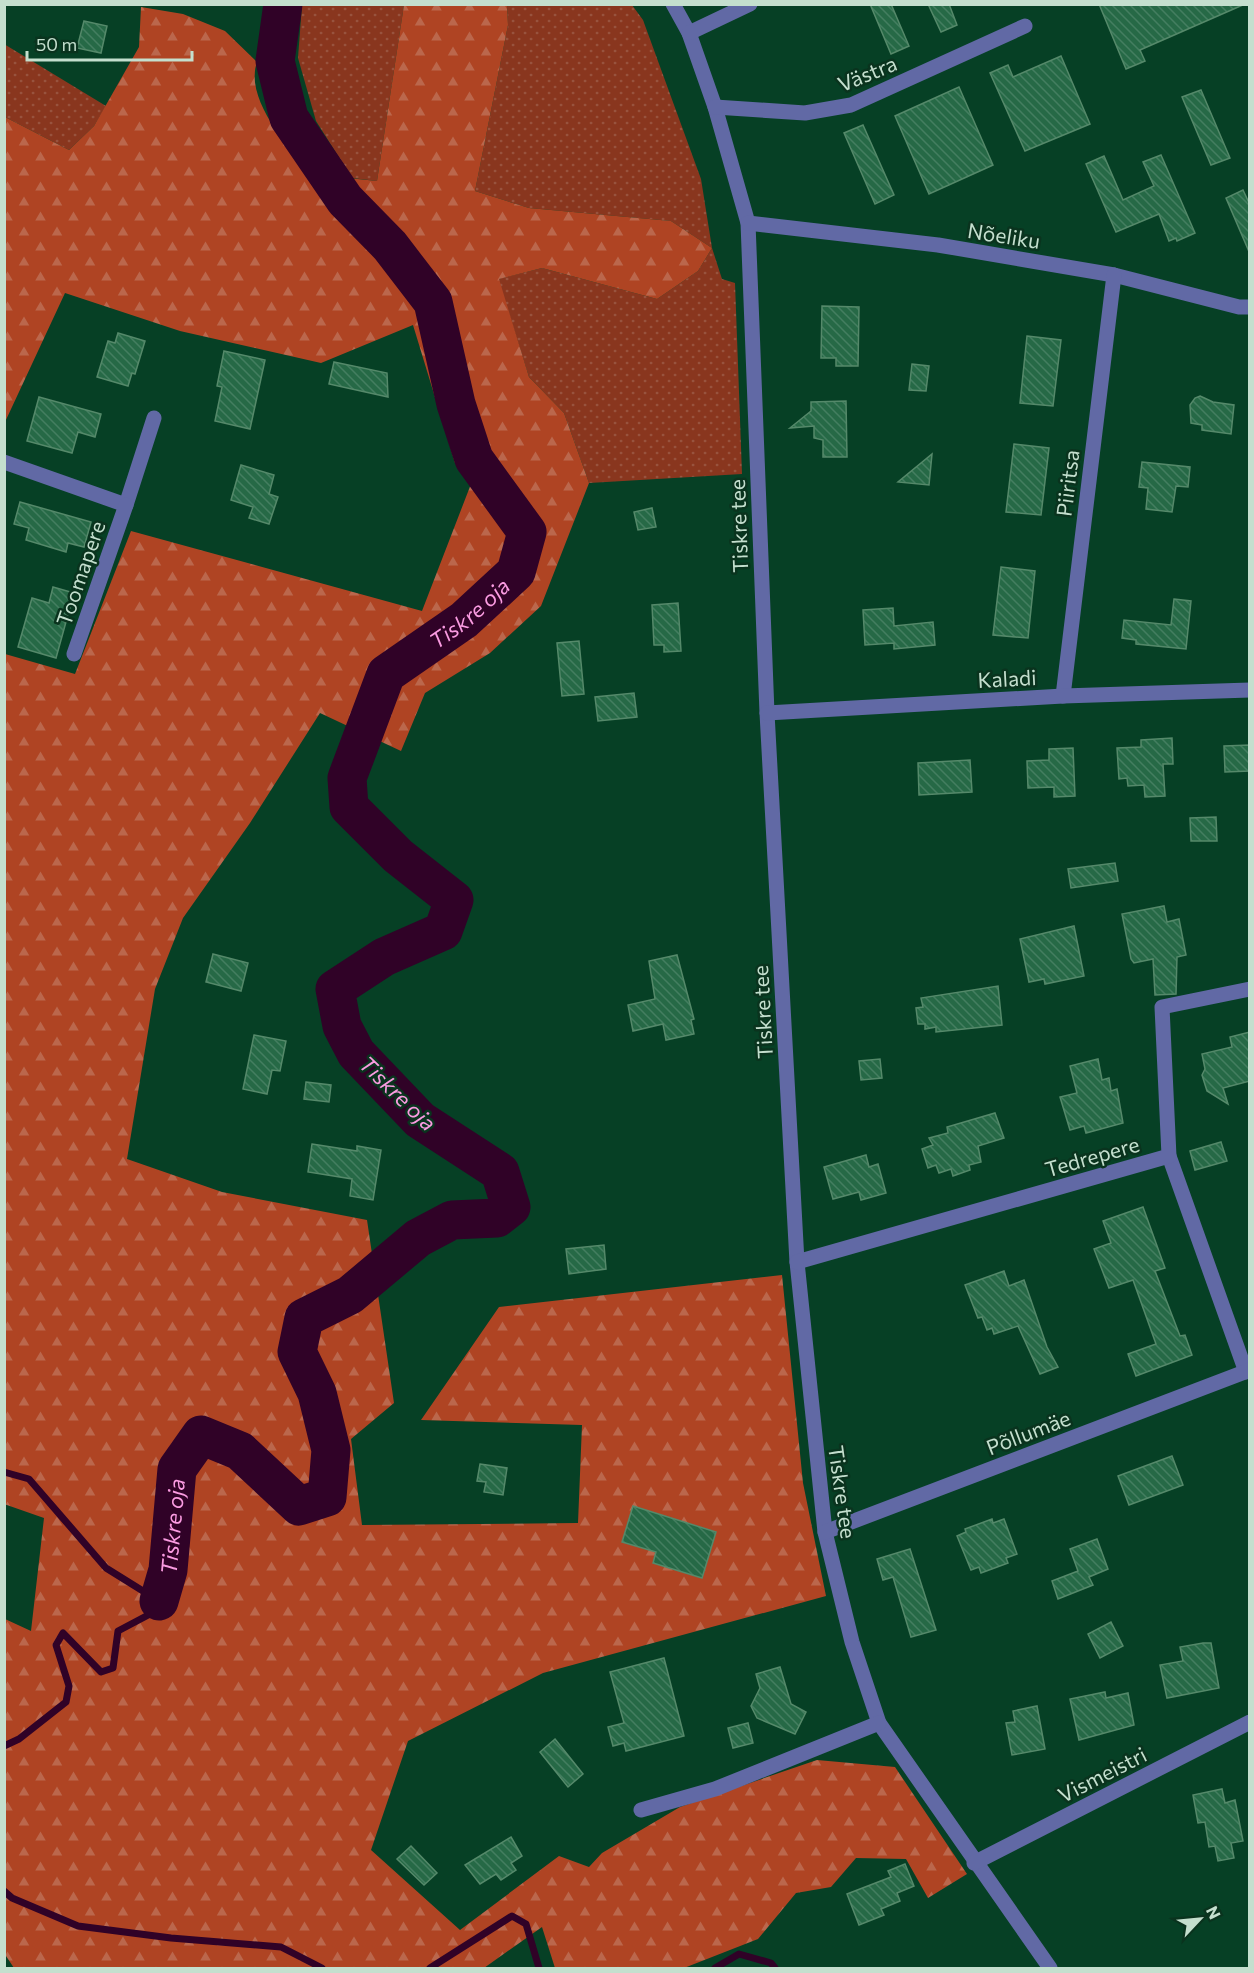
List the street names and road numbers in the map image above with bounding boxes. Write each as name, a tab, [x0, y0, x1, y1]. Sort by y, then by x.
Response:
street label: Västra	[834, 50, 900, 96]
street label: Nõeliku	[966, 217, 1042, 253]
street label: Piiritsa	[1051, 448, 1083, 518]
street label: Tiskre tee	[724, 479, 752, 573]
street label: Toomapere	[50, 517, 110, 629]
street label: Kaladi	[977, 664, 1037, 692]
street label: Tiskre tee	[747, 965, 777, 1059]
street label: Tedrepere	[1042, 1131, 1142, 1181]
street label: Põllumäe	[982, 1405, 1074, 1459]
street label: Tiskre tee	[824, 1444, 862, 1540]
street label: Vismeistri	[1054, 1741, 1150, 1807]

